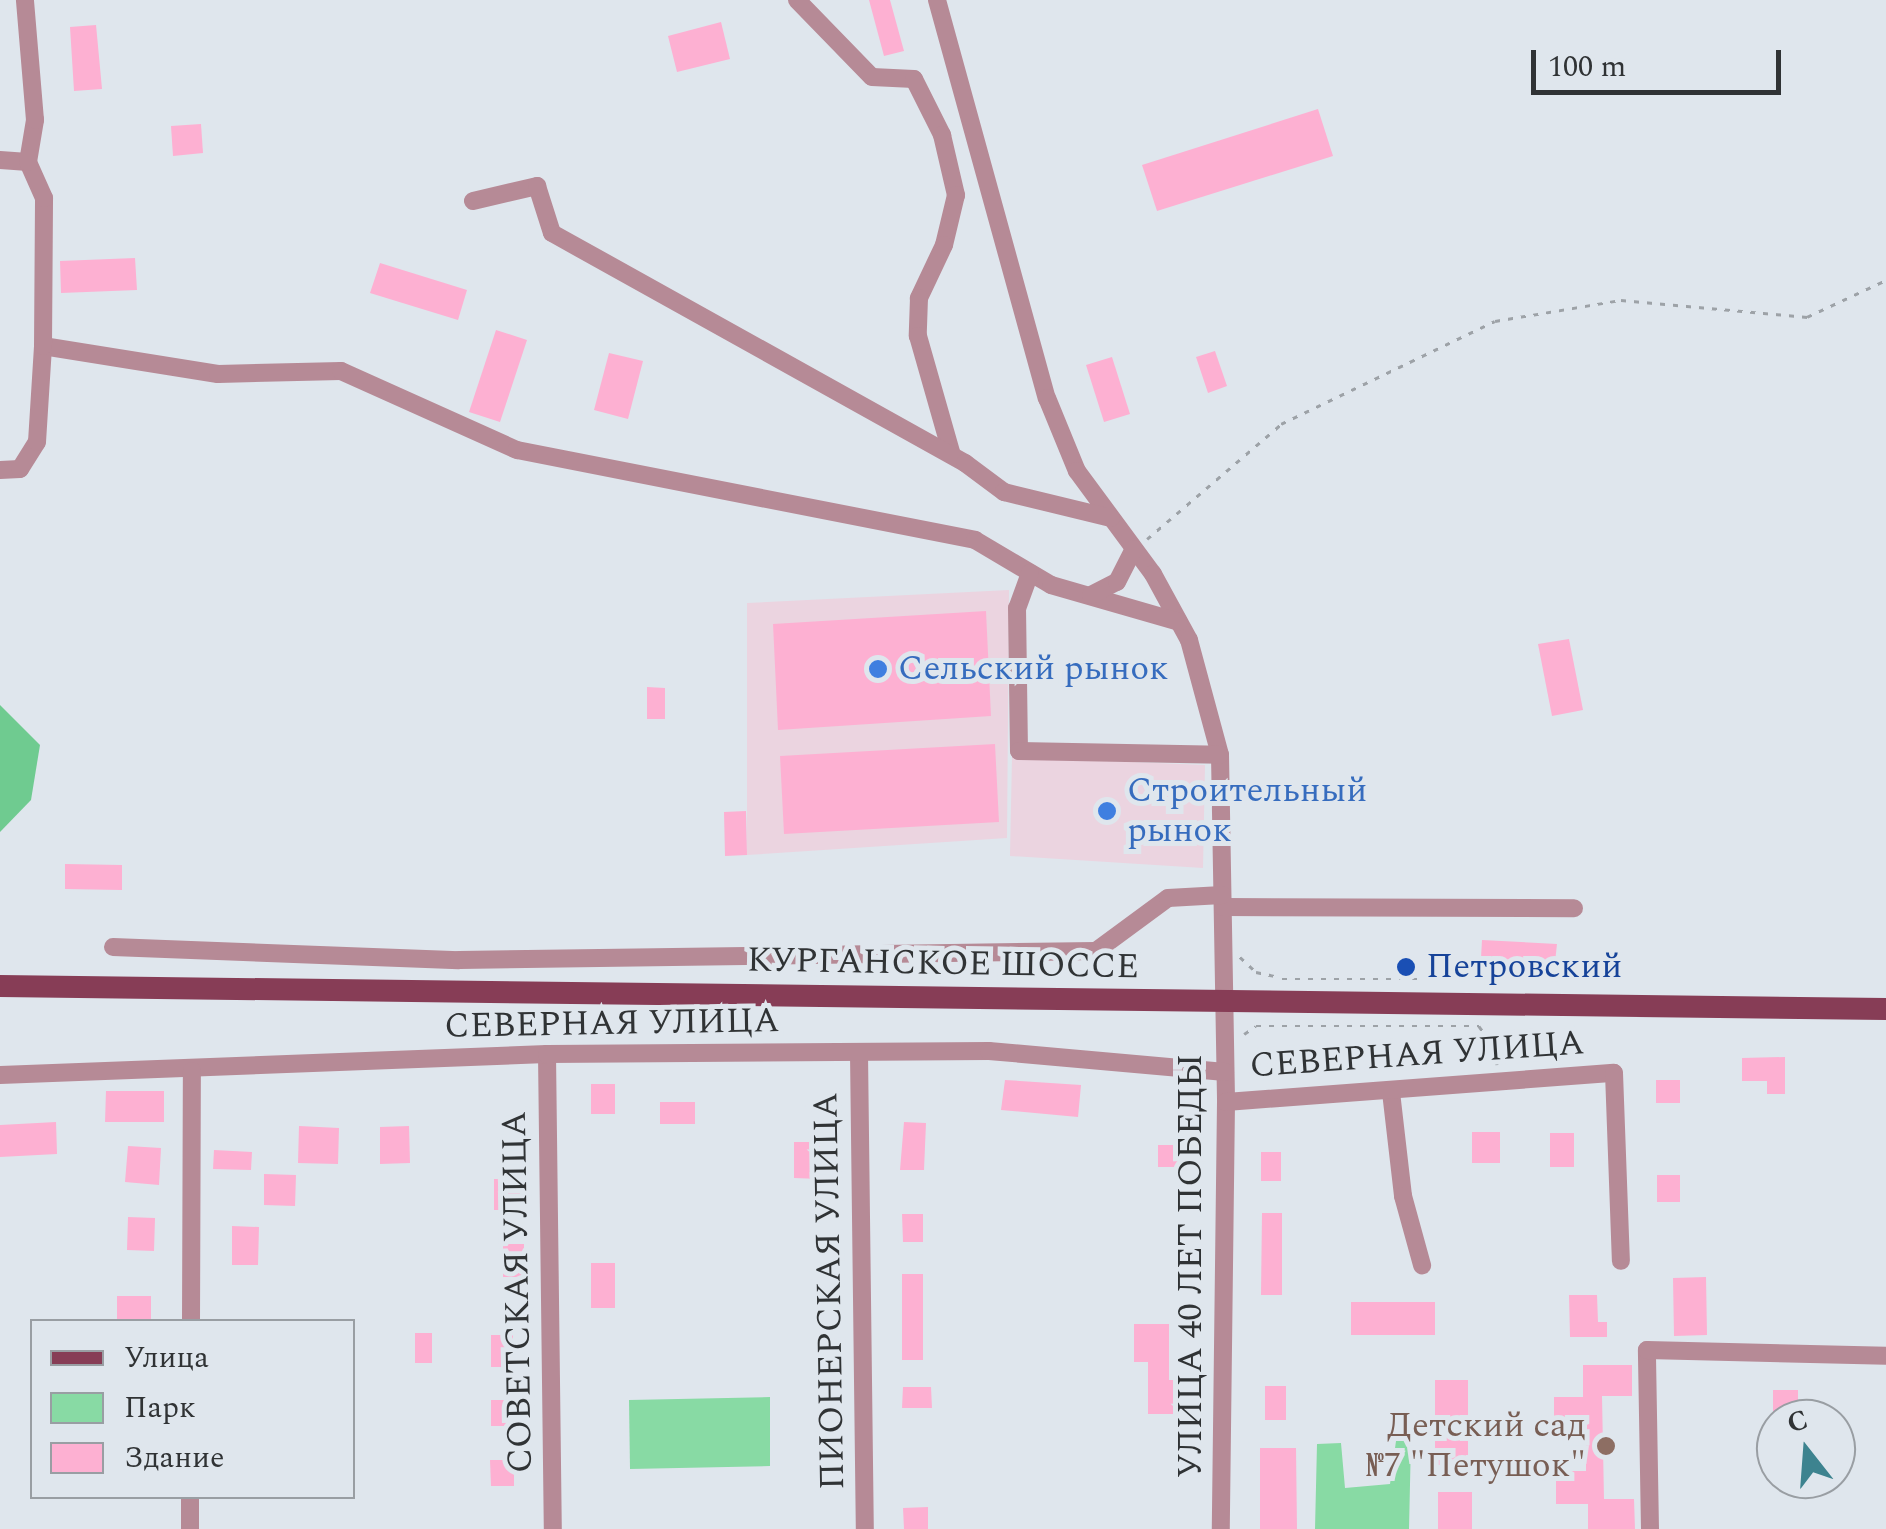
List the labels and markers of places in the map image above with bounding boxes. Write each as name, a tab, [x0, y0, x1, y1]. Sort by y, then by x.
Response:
place label: Сельский рынок	[898, 648, 1169, 690]
marker: Сельский рынок	[867, 658, 889, 680]
place label: Строительный рынок	[1127, 770, 1367, 852]
marker: Строительный рынок	[1096, 800, 1118, 822]
place label: Петровский	[1426, 946, 1622, 988]
marker: Петровский	[1395, 956, 1417, 978]
place label: Детский сад №7 "Петушок"	[1366, 1405, 1586, 1487]
marker: Детский сад №7 "Петушок"	[1595, 1435, 1617, 1457]

